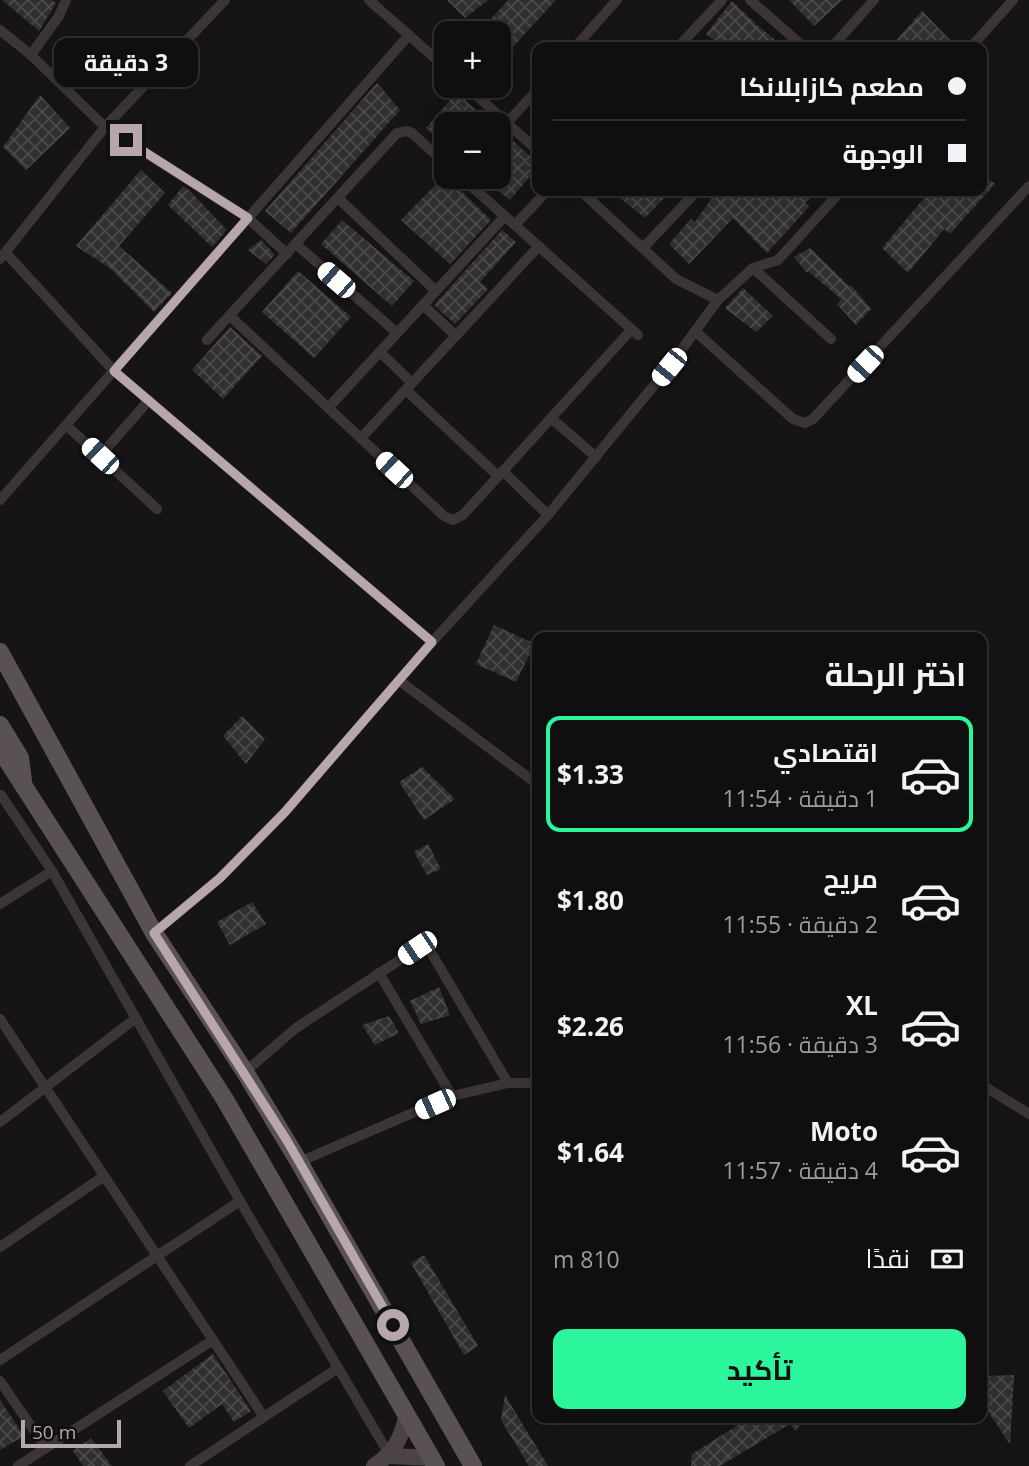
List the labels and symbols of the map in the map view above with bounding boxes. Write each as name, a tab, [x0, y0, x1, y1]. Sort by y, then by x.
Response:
callout: 3 دقيقة	[54, 38, 198, 88]
route end	[110, 124, 142, 156]
car	[314, 258, 359, 302]
car	[843, 341, 888, 387]
car	[648, 344, 691, 390]
car	[78, 434, 123, 478]
car	[372, 448, 417, 492]
car	[394, 928, 441, 968]
car	[412, 1086, 459, 1122]
route start	[377, 1309, 409, 1341]
scale bar	[21, 1417, 121, 1449]

